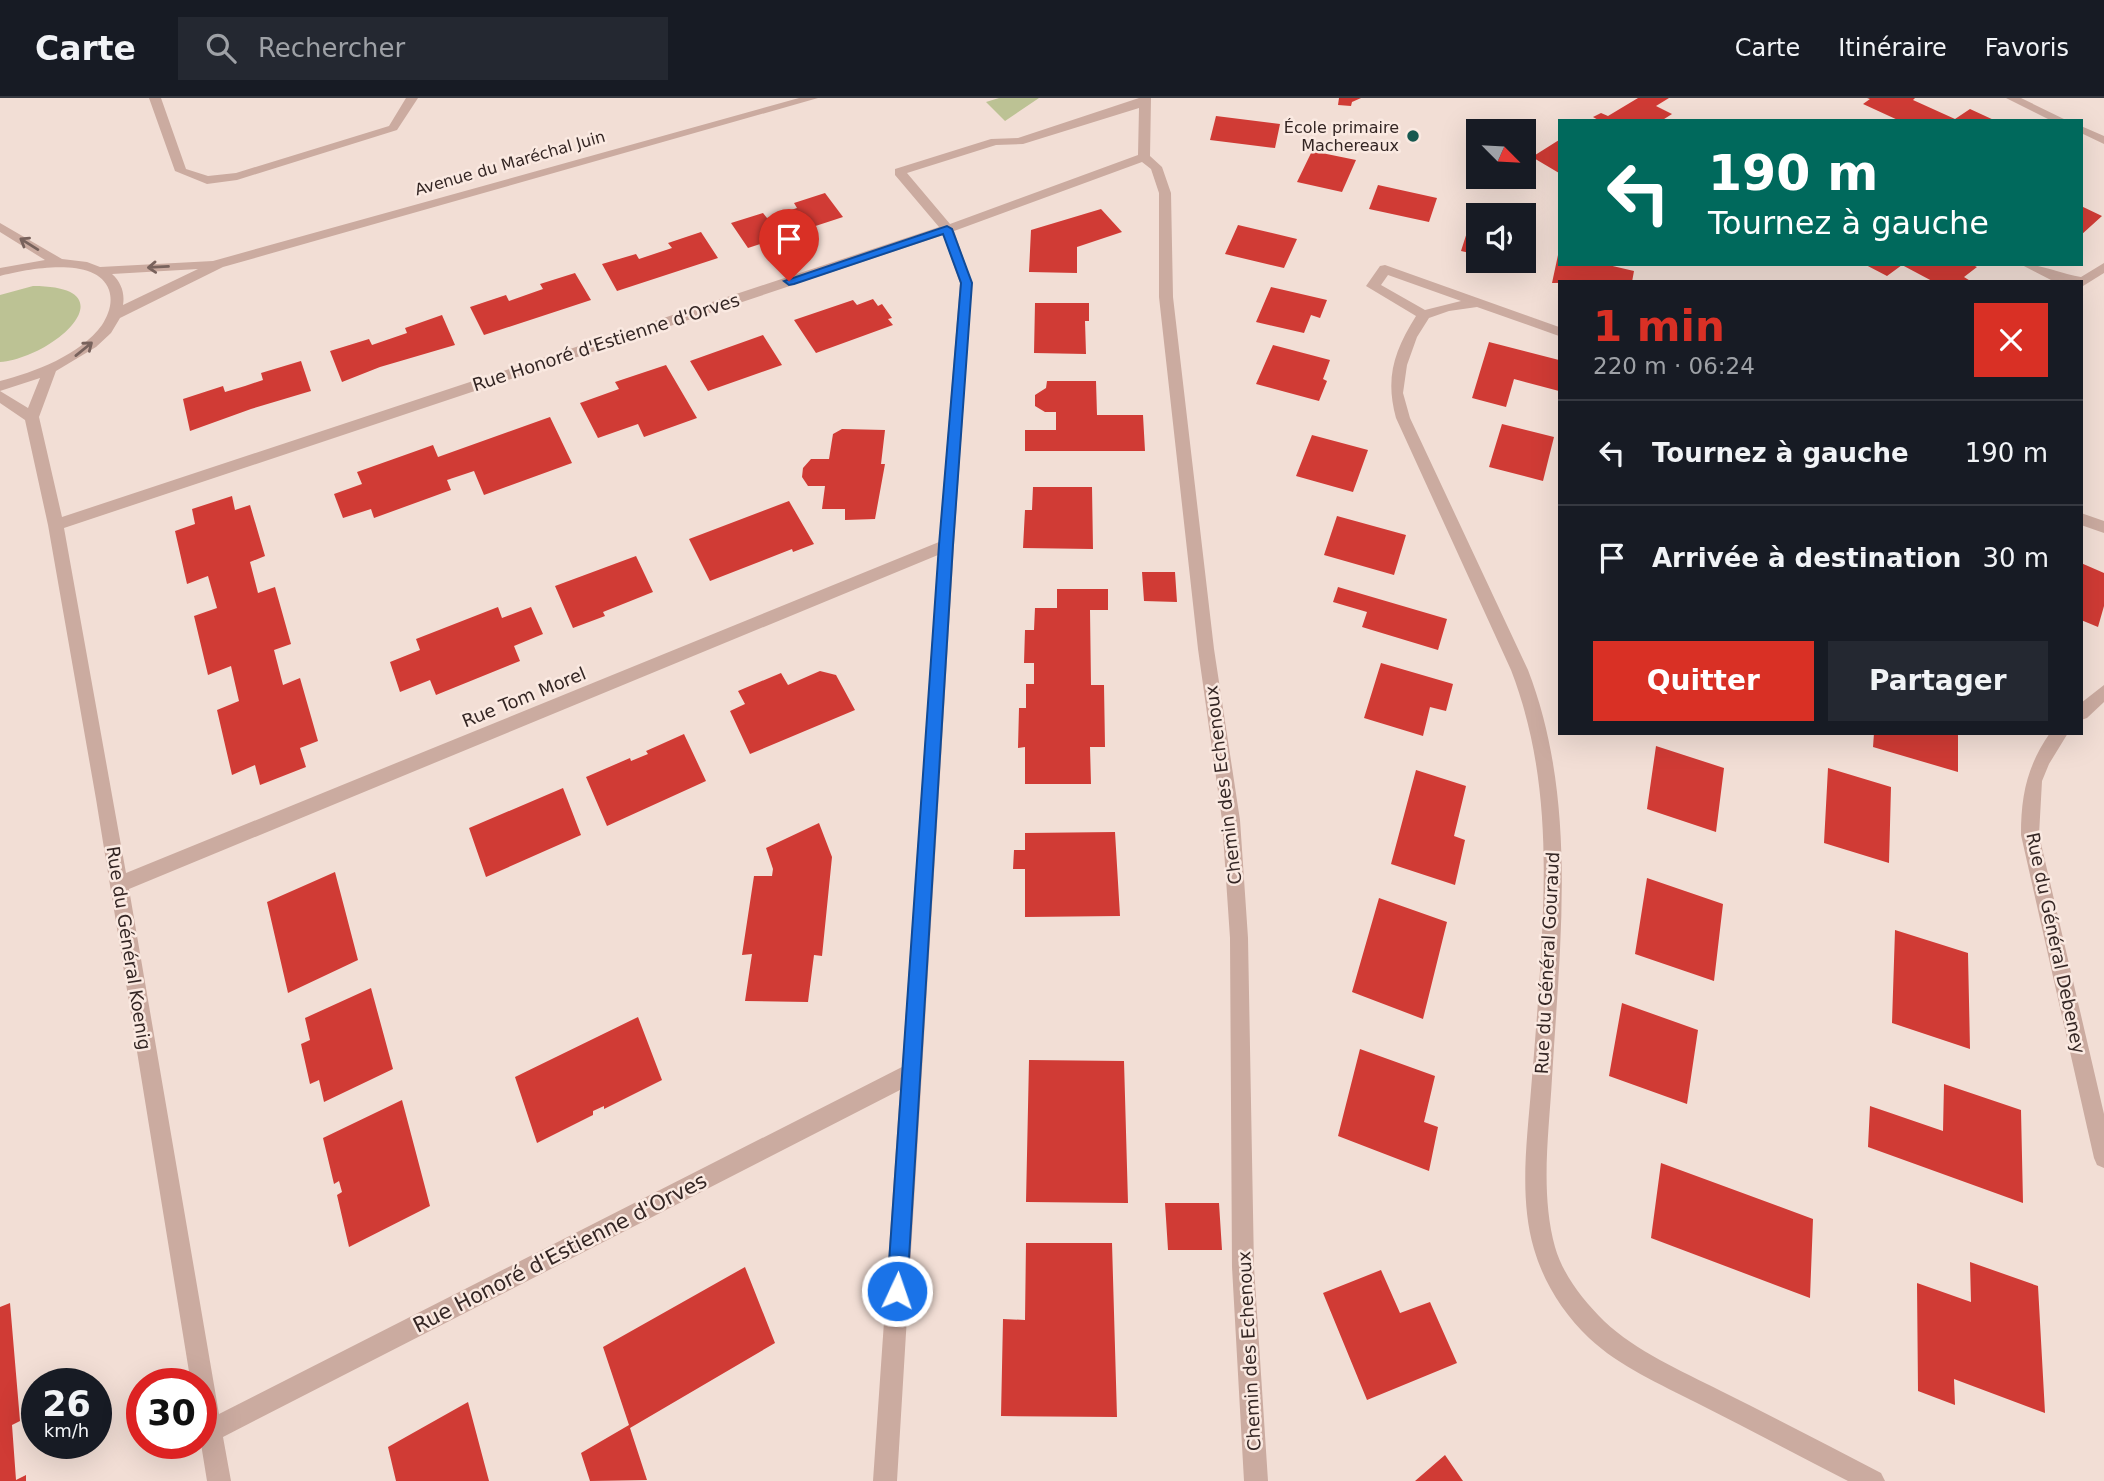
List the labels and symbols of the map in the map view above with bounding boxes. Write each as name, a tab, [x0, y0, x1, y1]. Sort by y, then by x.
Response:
place label: École primaire Machereaux	[1284, 118, 1399, 155]
north arrow	[1466, 119, 1536, 189]
street label: Avenue du Maréchal Juin	[413, 127, 607, 199]
marker: École primaire Machereaux	[1405, 128, 1421, 144]
pin	[759, 209, 819, 281]
one-way arrow	[19, 237, 39, 251]
one-way arrow	[147, 261, 170, 274]
street label: Rue Honoré d'Estienne d'Orves	[470, 289, 742, 395]
one-way arrow	[74, 341, 92, 356]
street label: Rue Tom Morel	[459, 663, 589, 731]
street label: Chemin des Echenoux	[1200, 684, 1246, 886]
street label: Rue du Général Debeney	[2022, 830, 2090, 1056]
street label: Rue du Général Koenig	[103, 845, 155, 1051]
street label: Rue du Général Gouraud	[1531, 851, 1563, 1075]
street label: Rue Honoré d'Estienne d'Orves	[409, 1168, 711, 1338]
street label: Chemin des Echenoux	[1233, 1250, 1265, 1452]
position arrow	[860, 1254, 934, 1328]
speed limit sign: 30	[126, 1368, 217, 1459]

